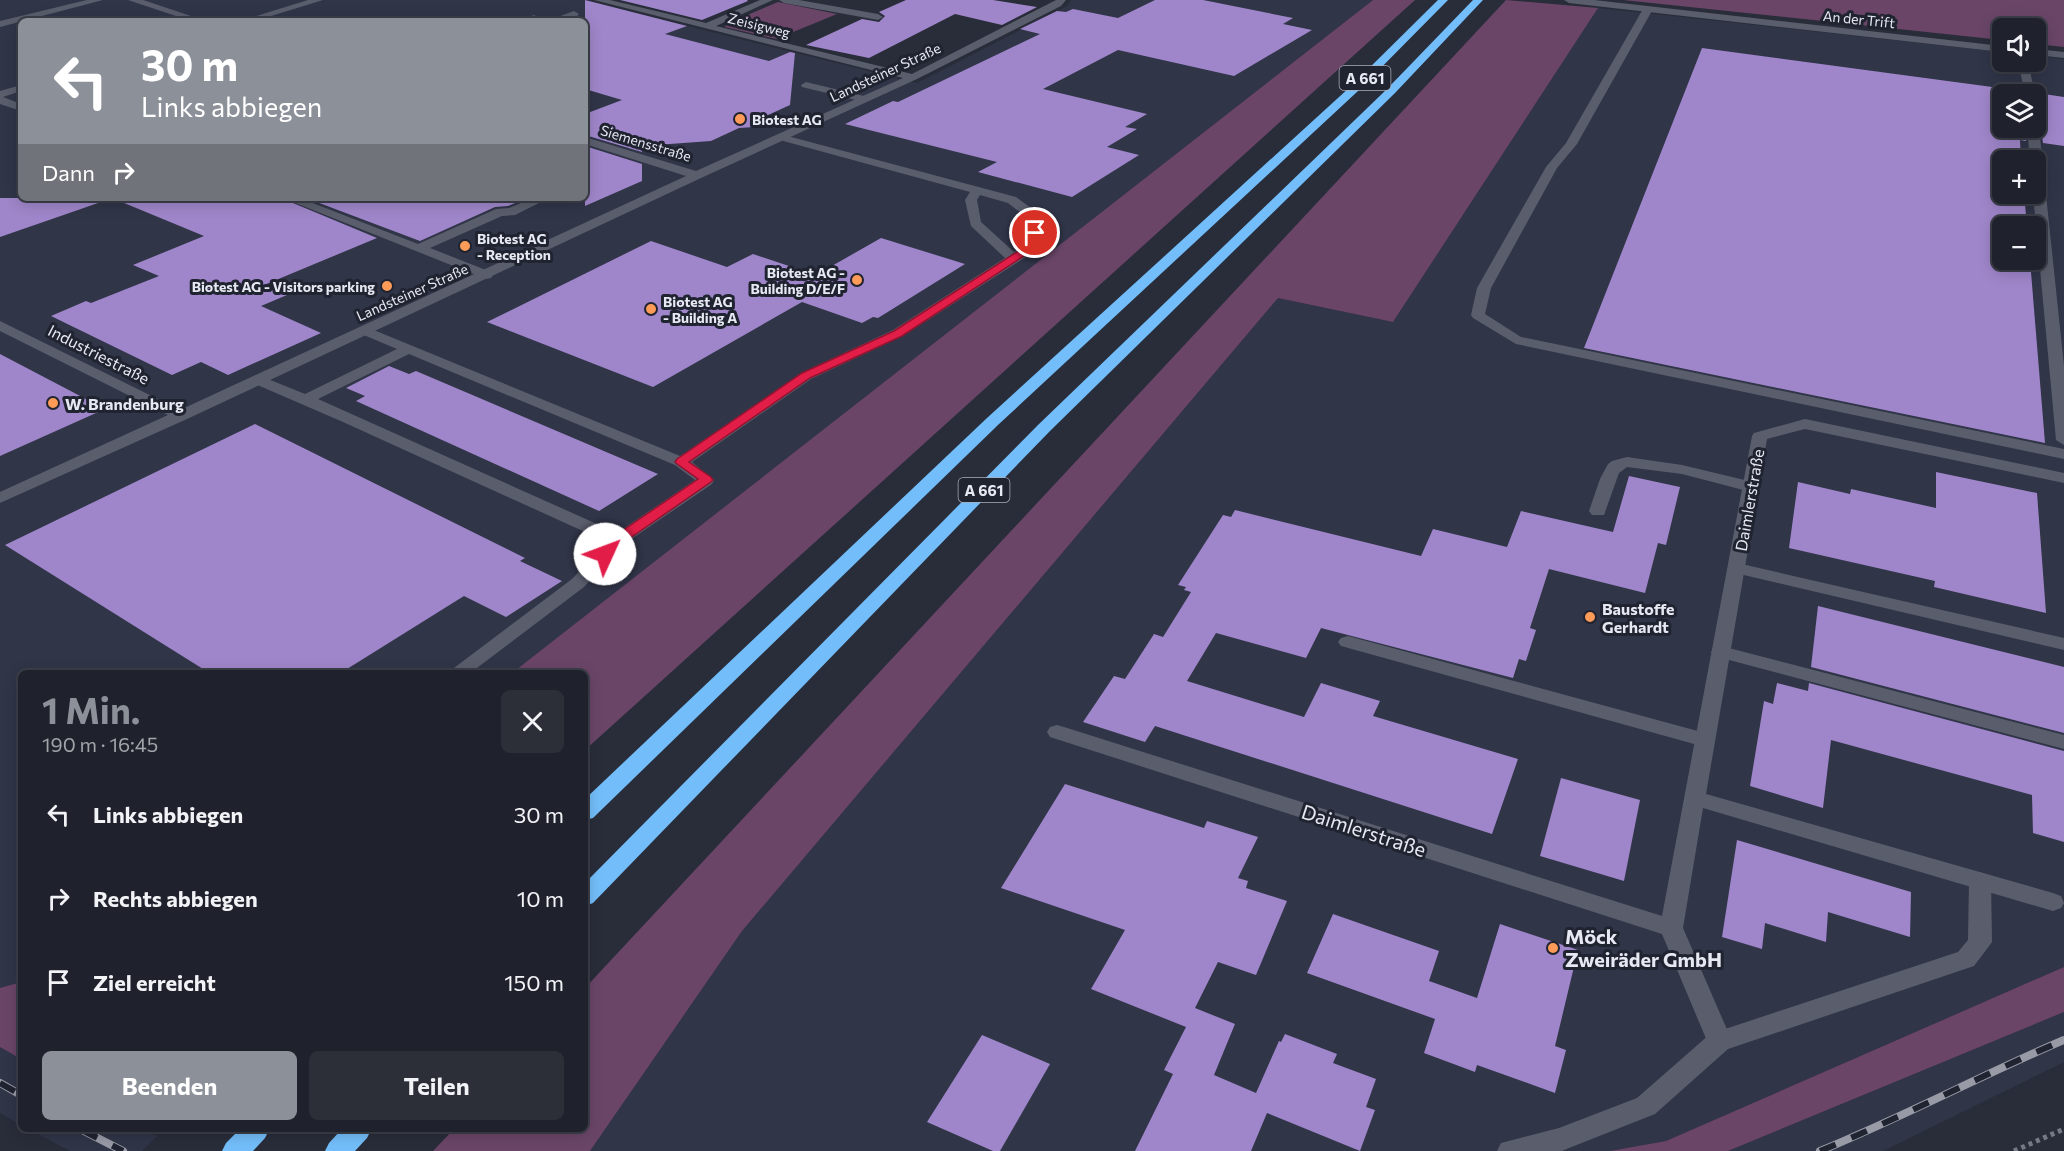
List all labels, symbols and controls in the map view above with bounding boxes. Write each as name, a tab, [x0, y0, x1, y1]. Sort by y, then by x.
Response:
street label: An der Trift	[1822, 7, 1896, 31]
street label: Zeisigweg	[726, 9, 792, 41]
map controls	[1992, 18, 2046, 270]
button: sound	[1992, 18, 2046, 72]
text: 30 m	[141, 38, 238, 90]
street label: Landsteiner Straße	[827, 39, 943, 105]
icon: left	[42, 42, 120, 120]
road number: A 661	[1340, 66, 1390, 90]
button: layers	[1992, 84, 2046, 138]
text: Links abbiegen	[141, 90, 322, 123]
place label: Biotest AG	[752, 111, 822, 128]
marker: Biotest AG	[733, 112, 747, 126]
street label: Siemensstraße	[599, 121, 693, 165]
button: +	[1992, 150, 2046, 204]
icon: right	[107, 156, 140, 189]
text: Dann	[42, 159, 95, 186]
pin	[1009, 207, 1060, 258]
icon: arrive	[1018, 216, 1051, 249]
button: −	[1992, 216, 2046, 270]
place label: Biotest AG - Reception	[477, 230, 551, 263]
marker: Biotest AG - Reception	[458, 239, 472, 253]
street label: Landsteiner Straße	[353, 260, 471, 324]
place label: Biotest AG - Building D/E/F	[750, 264, 845, 297]
marker: Biotest AG - Building D/E/F	[850, 273, 864, 287]
place label: Biotest AG - Visitors parking	[192, 278, 375, 295]
marker: Biotest AG - Visitors parking	[380, 279, 394, 293]
place label: Biotest AG - Building A	[663, 293, 737, 326]
marker: Biotest AG - Building A	[644, 302, 658, 316]
street label: Industriestraße	[45, 320, 153, 388]
place label: W. Brandenburg	[65, 394, 184, 413]
marker: W. Brandenburg	[46, 396, 60, 410]
street label: Daimlerstraße	[1731, 447, 1767, 553]
road number: A 661	[958, 478, 1010, 502]
position arrow	[573, 522, 637, 586]
place label: Baustoffe Gerhardt	[1602, 599, 1675, 636]
marker: Baustoffe Gerhardt	[1583, 610, 1597, 624]
text: 1 Min.	[42, 687, 140, 731]
button: close	[501, 690, 564, 753]
text: 190 m · 16:45	[42, 732, 158, 756]
icon: left	[42, 798, 75, 831]
street label: Daimlerstraße	[1299, 799, 1429, 861]
text: Links abbiegen	[93, 801, 243, 828]
text: 30 m	[514, 801, 564, 828]
icon: right	[42, 882, 75, 915]
text: Rechts abbiegen	[93, 885, 258, 912]
text: 10 m	[517, 885, 564, 912]
place label: Möck Zweiräder GmbH	[1565, 924, 1722, 971]
marker: Möck Zweiräder GmbH	[1546, 941, 1560, 955]
icon: arrive	[42, 966, 75, 999]
text: Ziel erreicht	[93, 969, 216, 996]
text: 150 m	[504, 969, 564, 996]
button: Beenden	[42, 1051, 297, 1120]
button: Teilen	[309, 1051, 564, 1120]

